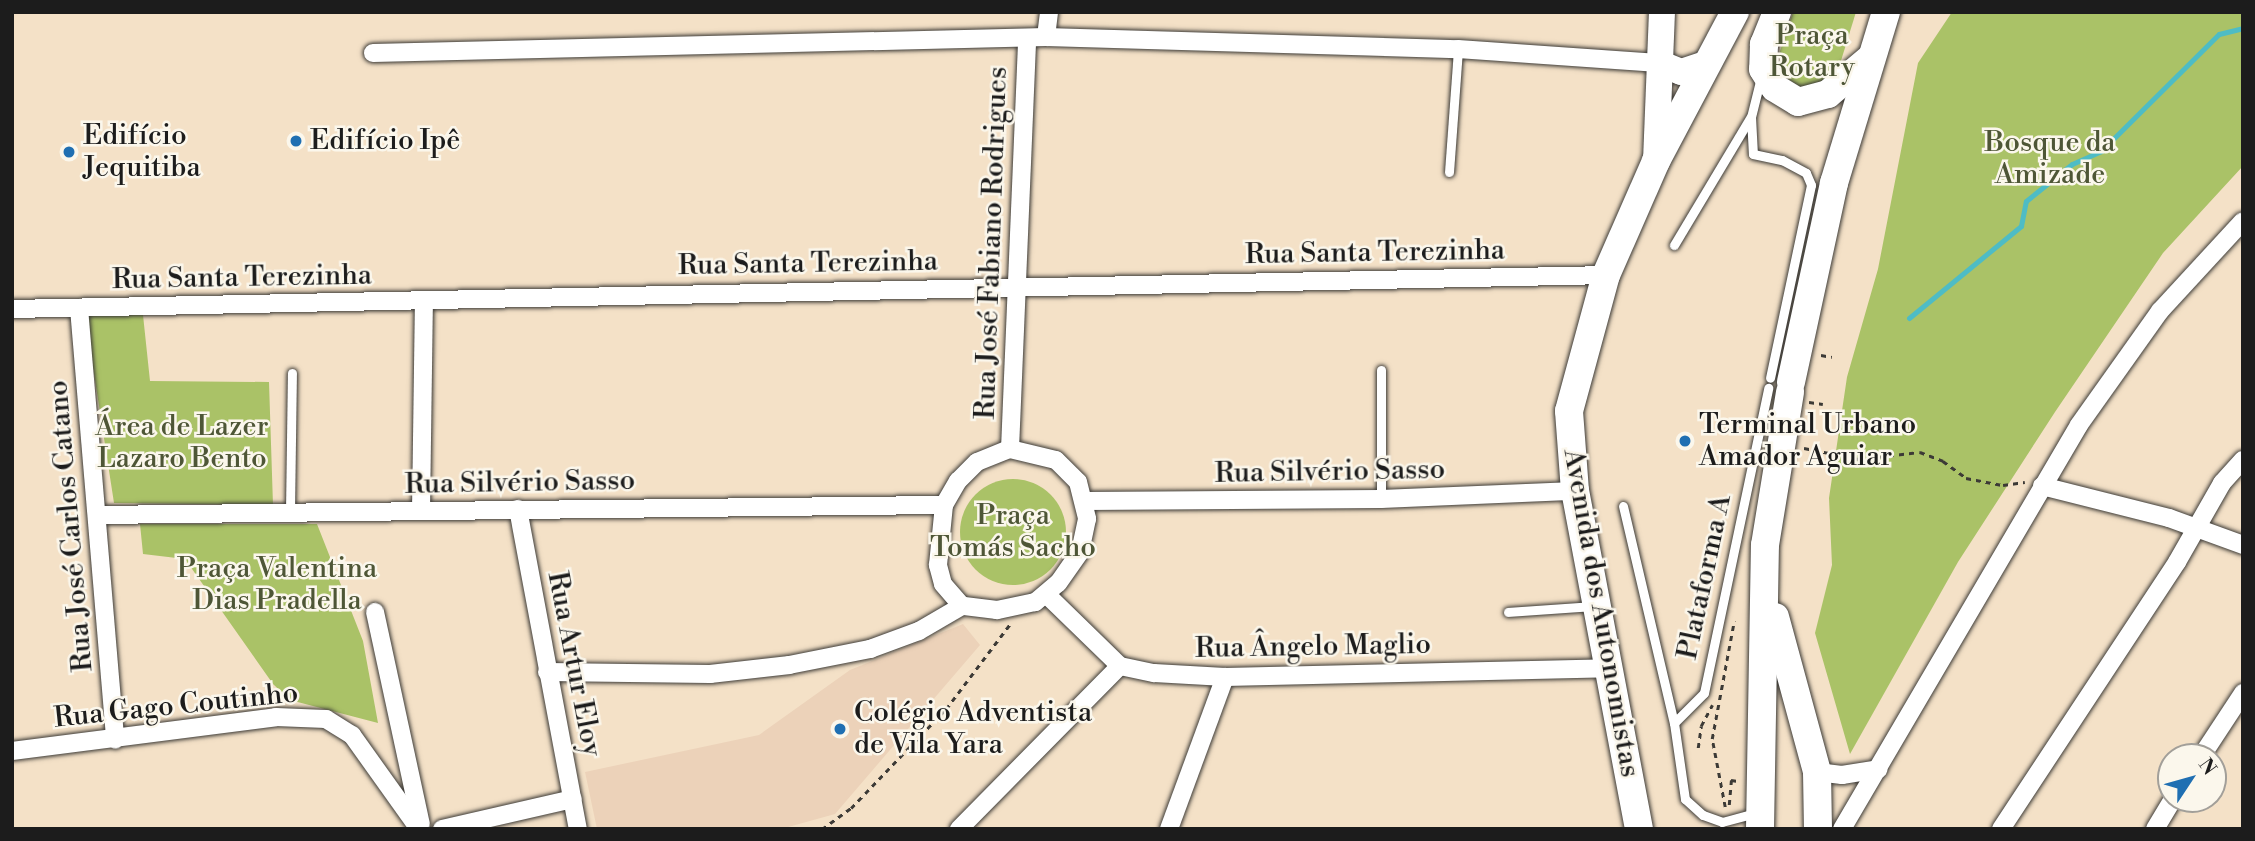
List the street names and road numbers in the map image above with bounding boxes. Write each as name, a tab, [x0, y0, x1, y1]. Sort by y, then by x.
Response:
street label: Rua José Fabiano Rodrigues	[969, 66, 1015, 420]
street label: Rua Santa Terezinha	[1245, 234, 1505, 272]
street label: Rua Santa Terezinha	[678, 245, 938, 283]
street label: Rua Santa Terezinha	[112, 259, 372, 297]
street label: Rua José Carlos Catano	[42, 379, 100, 673]
street label: Avenida dos Autonomistas	[1556, 446, 1646, 780]
street label: Rua Silvério Sasso	[1214, 453, 1446, 491]
street label: Rua Silvério Sasso	[404, 464, 636, 502]
street label: Plataforma A	[1671, 491, 1739, 663]
street label: Rua Artur Eloy	[540, 569, 608, 759]
street label: Rua Ângelo Maglio	[1195, 628, 1431, 666]
street label: Rua Gago Coutinho	[52, 676, 300, 736]

